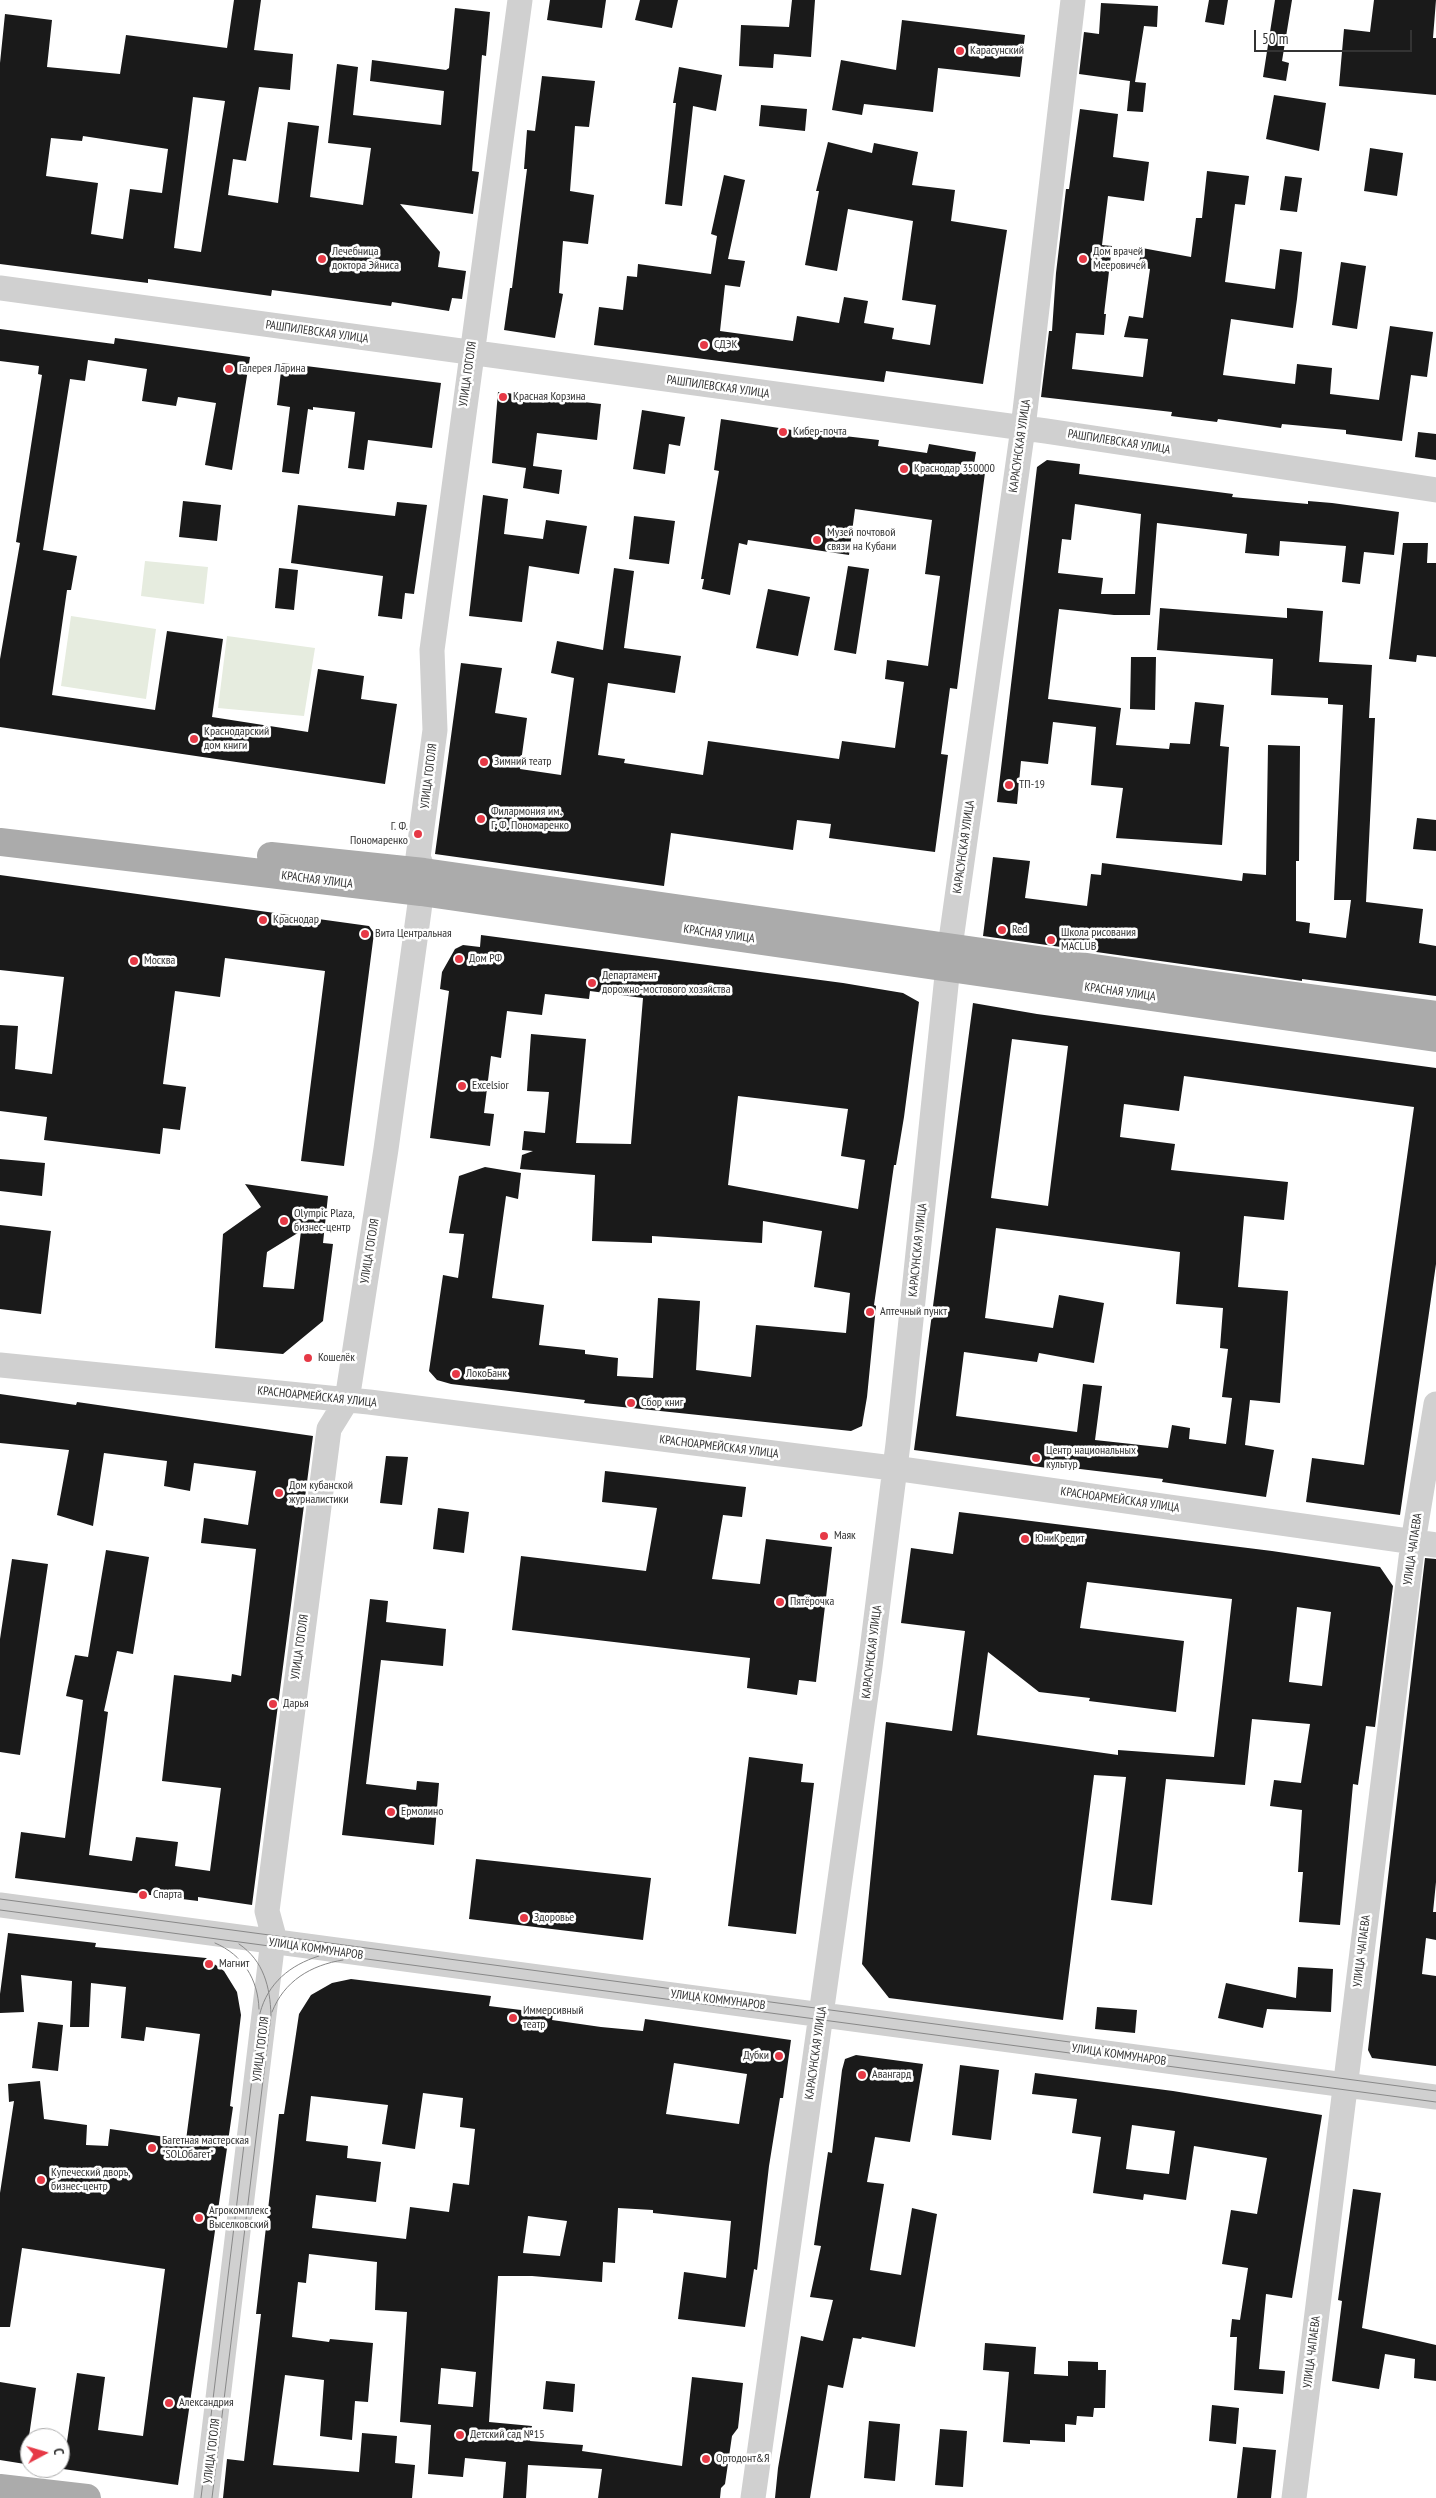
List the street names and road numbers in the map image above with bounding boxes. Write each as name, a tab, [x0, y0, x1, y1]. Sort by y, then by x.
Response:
street label: РАШПИЛЕВСКАЯ УЛИЦА	[265, 318, 369, 346]
street label: УЛИЦА ГОГОЛЯ	[456, 341, 480, 407]
street label: РАШПИЛЕВСКАЯ УЛИЦА	[666, 373, 770, 401]
street label: КАРАСУНСКАЯ УЛИЦА	[1006, 398, 1034, 494]
street label: РАШПИЛЕВСКАЯ УЛИЦА	[1067, 427, 1171, 457]
street label: УЛИЦА ГОГОЛЯ	[418, 743, 440, 809]
street label: КАРАСУНСКАЯ УЛИЦА	[950, 799, 978, 895]
street label: КРАСНАЯ УЛИЦА	[280, 868, 354, 892]
street label: КРАСНАЯ УЛИЦА	[682, 922, 756, 946]
street label: КРАСНАЯ УЛИЦА	[1083, 980, 1157, 1004]
street label: КАРАСУНСКАЯ УЛИЦА	[906, 1202, 930, 1298]
street label: УЛИЦА ГОГОЛЯ	[358, 1218, 382, 1284]
street label: КРАСНОАРМЕЙСКАЯ УЛИЦА	[257, 1384, 377, 1410]
street label: КРАСНОАРМЕЙСКАЯ УЛИЦА	[659, 1433, 779, 1461]
street label: КРАСНОАРМЕЙСКАЯ УЛИЦА	[1060, 1485, 1180, 1515]
street label: УЛИЦА ЧАПАЕВА	[1401, 1512, 1425, 1586]
street label: КАРАСУНСКАЯ УЛИЦА	[859, 1604, 885, 1700]
street label: УЛИЦА ГОГОЛЯ	[288, 1614, 312, 1680]
street label: УЛИЦА ЧАПАЕВА	[1350, 1914, 1374, 1988]
street label: УЛИЦА КОММУНАРОВ	[268, 1935, 364, 1963]
street label: УЛИЦА КОММУНАРОВ	[670, 1987, 766, 2013]
street label: КАРАСУНСКАЯ УЛИЦА	[802, 2005, 830, 2101]
street label: УЛИЦА ГОГОЛЯ	[250, 2016, 272, 2082]
street label: УЛИЦА КОММУНАРОВ	[1071, 2041, 1167, 2069]
street label: УЛИЦА ЧАПАЕВА	[1300, 2315, 1324, 2389]
street label: УЛИЦА ГОГОЛЯ	[201, 2418, 223, 2484]

